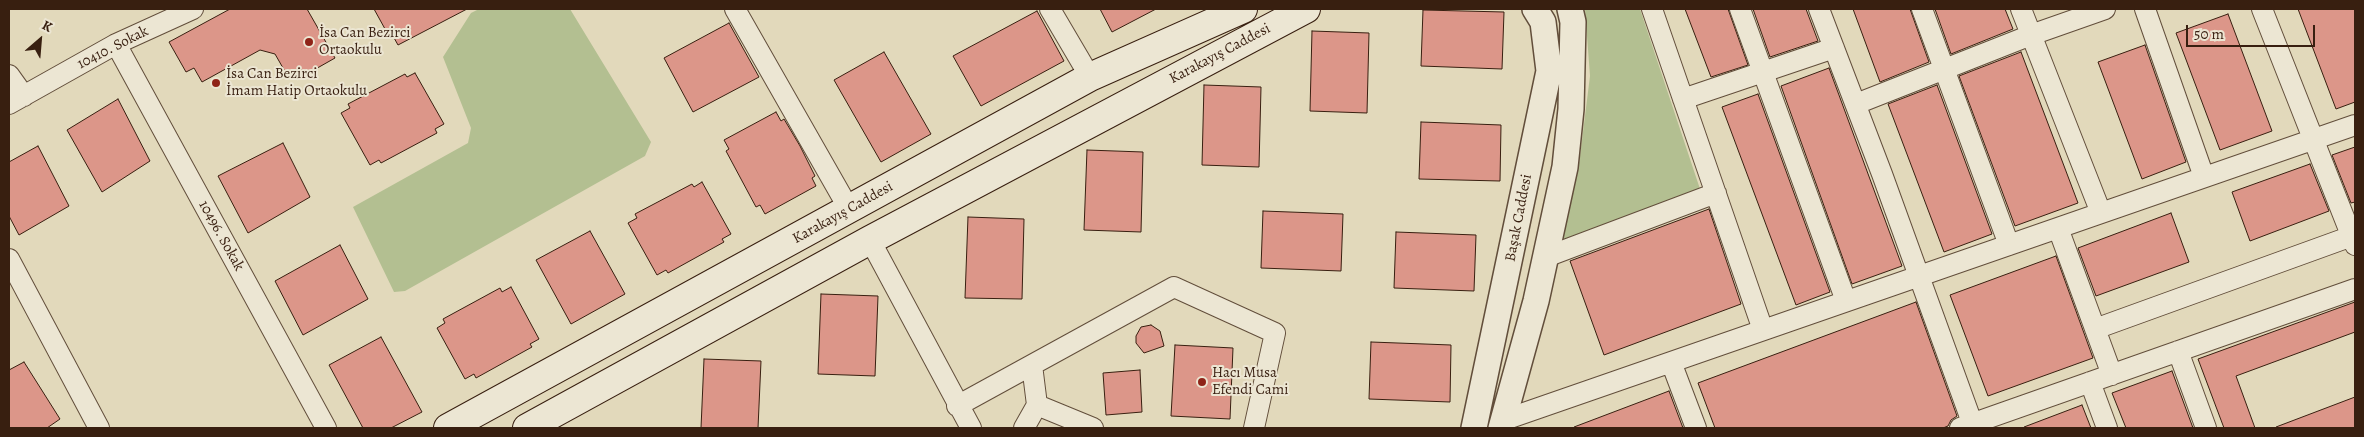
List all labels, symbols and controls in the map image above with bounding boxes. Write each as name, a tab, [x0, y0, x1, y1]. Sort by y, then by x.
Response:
north arrow	[15, 15, 65, 65]
scale bar	[2189, 15, 2318, 47]
text: K	[39, 16, 55, 37]
street label: Karakayış Caddesi	[1166, 20, 1274, 88]
street label: 10410. Sokak	[74, 22, 152, 74]
place label: İsa Can Bezirci Ortaokulu	[319, 24, 411, 59]
text: 50 m	[2194, 24, 2224, 44]
marker: İsa Can Bezirci Ortaokulu	[303, 36, 315, 48]
place label: İsa Can Bezirci İmam Hatip Ortaokulu	[226, 65, 367, 100]
marker: İsa Can Bezirci İmam Hatip Ortaokulu	[210, 77, 222, 89]
street label: Başak Caddesi	[1502, 173, 1536, 263]
street label: Karakayış Caddesi	[790, 178, 896, 248]
street label: 10496. Sokak	[194, 198, 248, 274]
place label: Hacı Musa Efendi Cami	[1212, 364, 1289, 399]
marker: Hacı Musa Efendi Cami	[1196, 376, 1208, 388]

